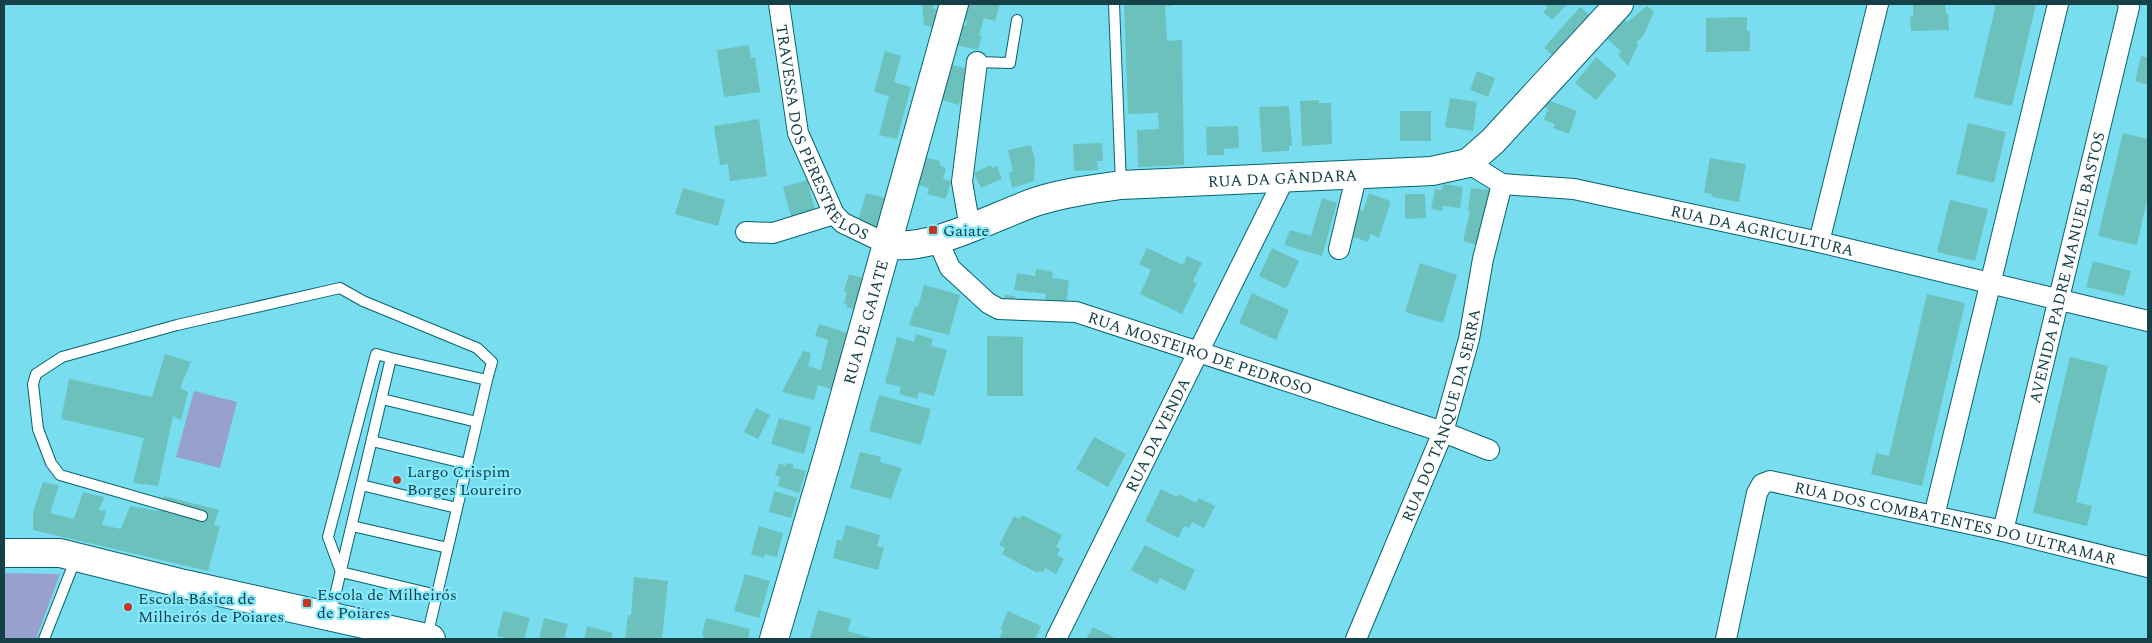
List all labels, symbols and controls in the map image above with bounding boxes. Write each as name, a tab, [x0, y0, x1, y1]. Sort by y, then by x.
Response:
street label: TRAVESSA DOS PERESTRELOS	[769, 23, 873, 247]
street label: AVENIDA PADRE MANUEL BASTOS	[2023, 130, 2112, 406]
street label: RUA DA GÂNDARA	[1207, 163, 1358, 194]
street label: RUA DA AGRICULTURA	[1668, 199, 1856, 263]
place label: Gaiate	[943, 219, 989, 243]
marker: Gaiate	[927, 224, 939, 236]
street label: RUA DE GAIATE	[837, 257, 895, 387]
street label: RUA MOSTEIRO DE PEDROSO	[1085, 306, 1316, 402]
street label: RUA DO TANQUE DA SERRA	[1396, 307, 1487, 526]
street label: RUA DA VENDA	[1120, 374, 1197, 497]
place label: Largo Crispim Borges Loureiro	[407, 460, 522, 502]
marker: Largo Crispim Borges Loureiro	[391, 474, 403, 486]
street label: RUA DOS COMBATENTES DO ULTRAMAR	[1792, 476, 2119, 572]
place label: Escola de Milheirós de Poiares	[317, 583, 457, 625]
place label: Escola Básica de Milheirós de Poiares	[138, 587, 284, 629]
marker: Escola de Milheirós de Poiares	[301, 597, 313, 609]
marker: Escola Básica de Milheirós de Poiares	[122, 601, 134, 613]

